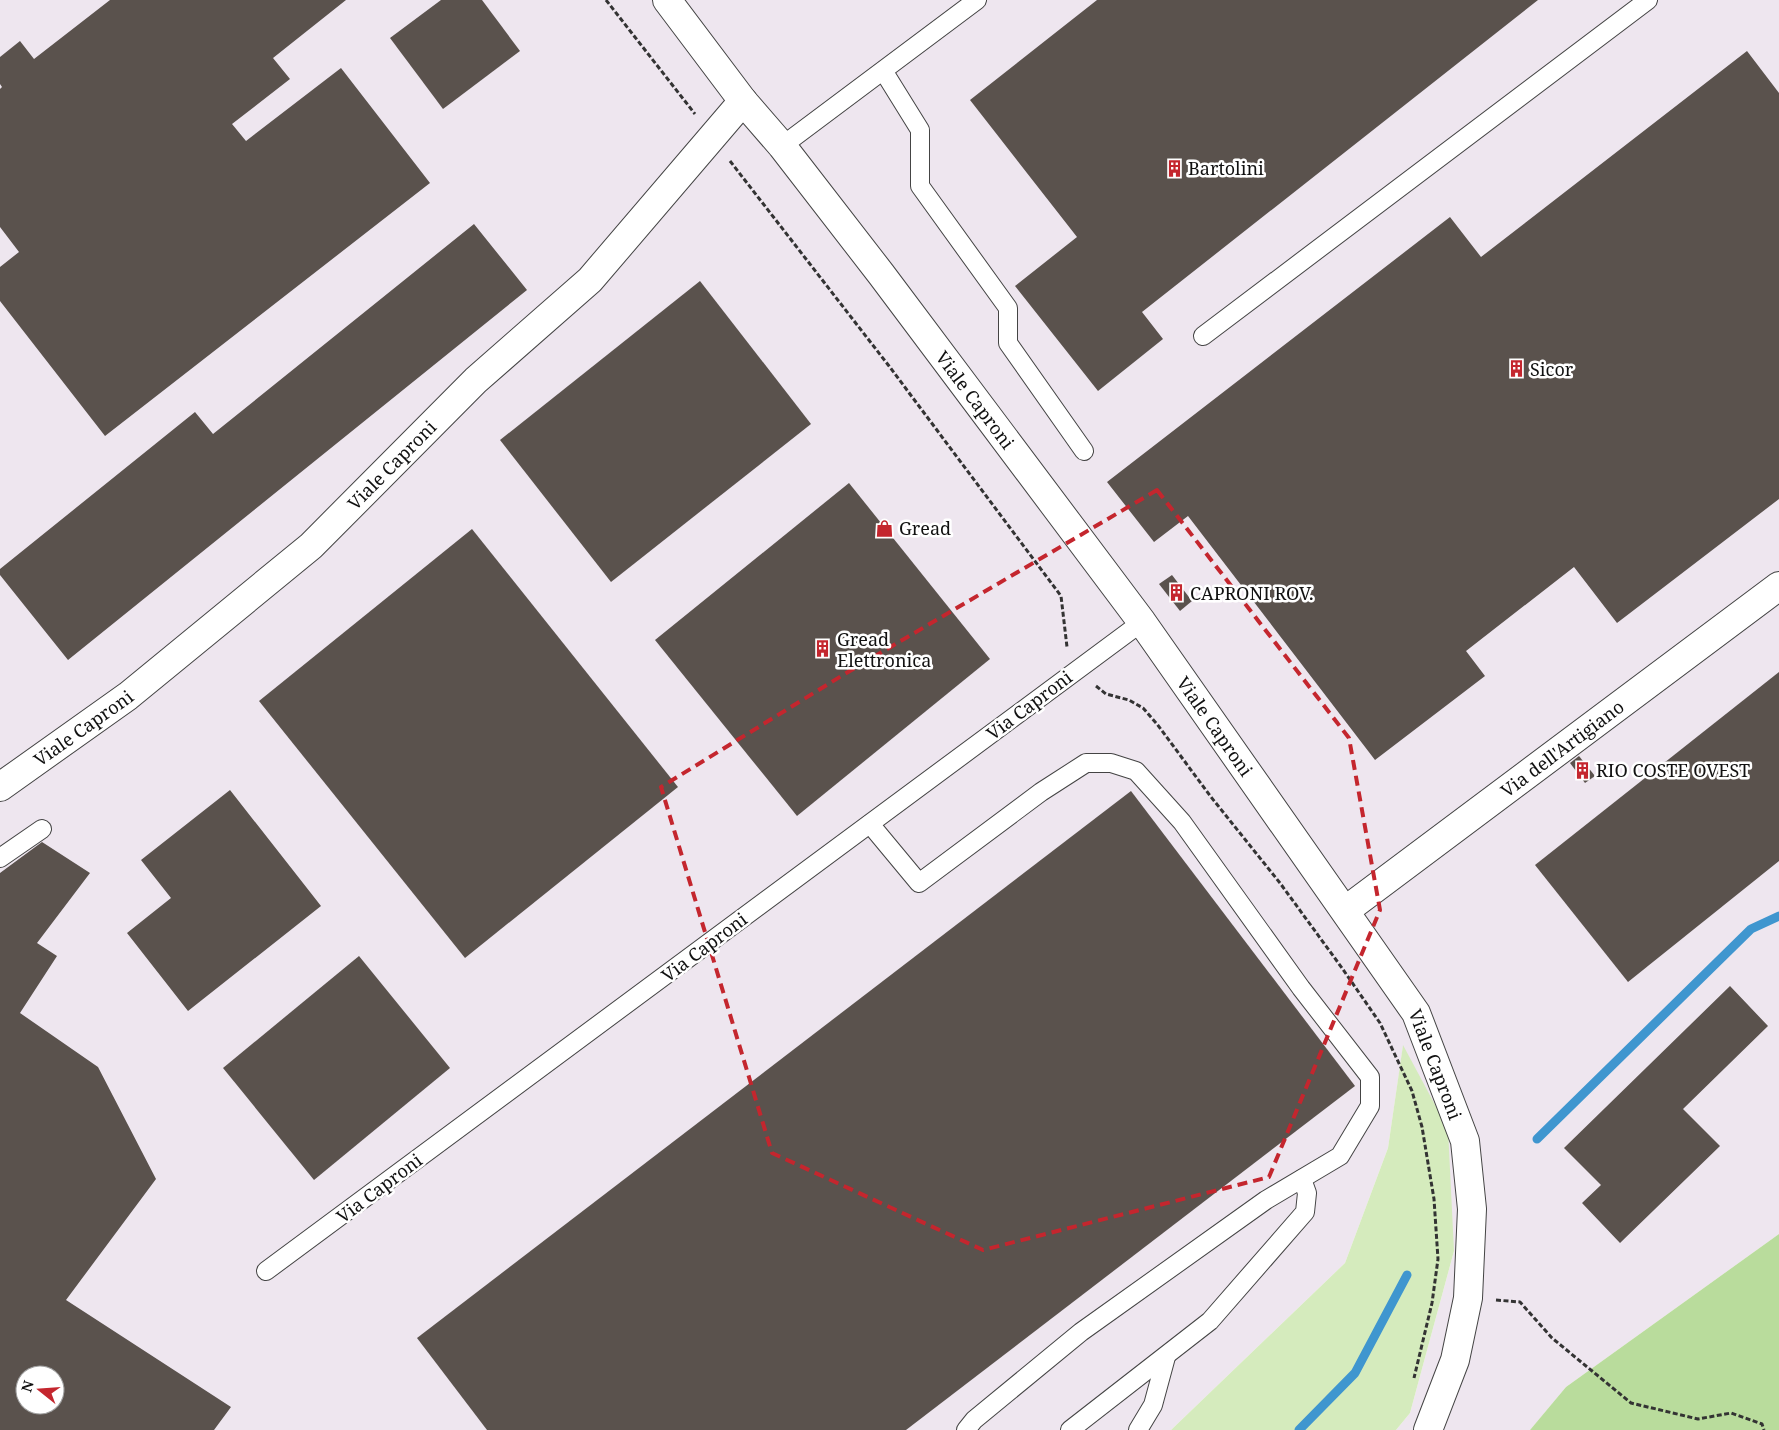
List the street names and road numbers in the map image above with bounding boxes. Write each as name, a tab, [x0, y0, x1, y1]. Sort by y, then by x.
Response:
street label: Viale Caproni	[931, 346, 1020, 454]
street label: Viale Caproni	[342, 415, 441, 515]
street label: Via Caproni	[981, 665, 1077, 745]
street label: Viale Caproni	[1172, 672, 1258, 781]
street label: Viale Caproni	[29, 685, 138, 771]
street label: Via dell'Artigiano	[1496, 694, 1629, 802]
street label: Via Caproni	[656, 907, 752, 987]
street label: Viale Caproni	[1404, 1005, 1468, 1123]
street label: Via Caproni	[331, 1148, 427, 1228]

